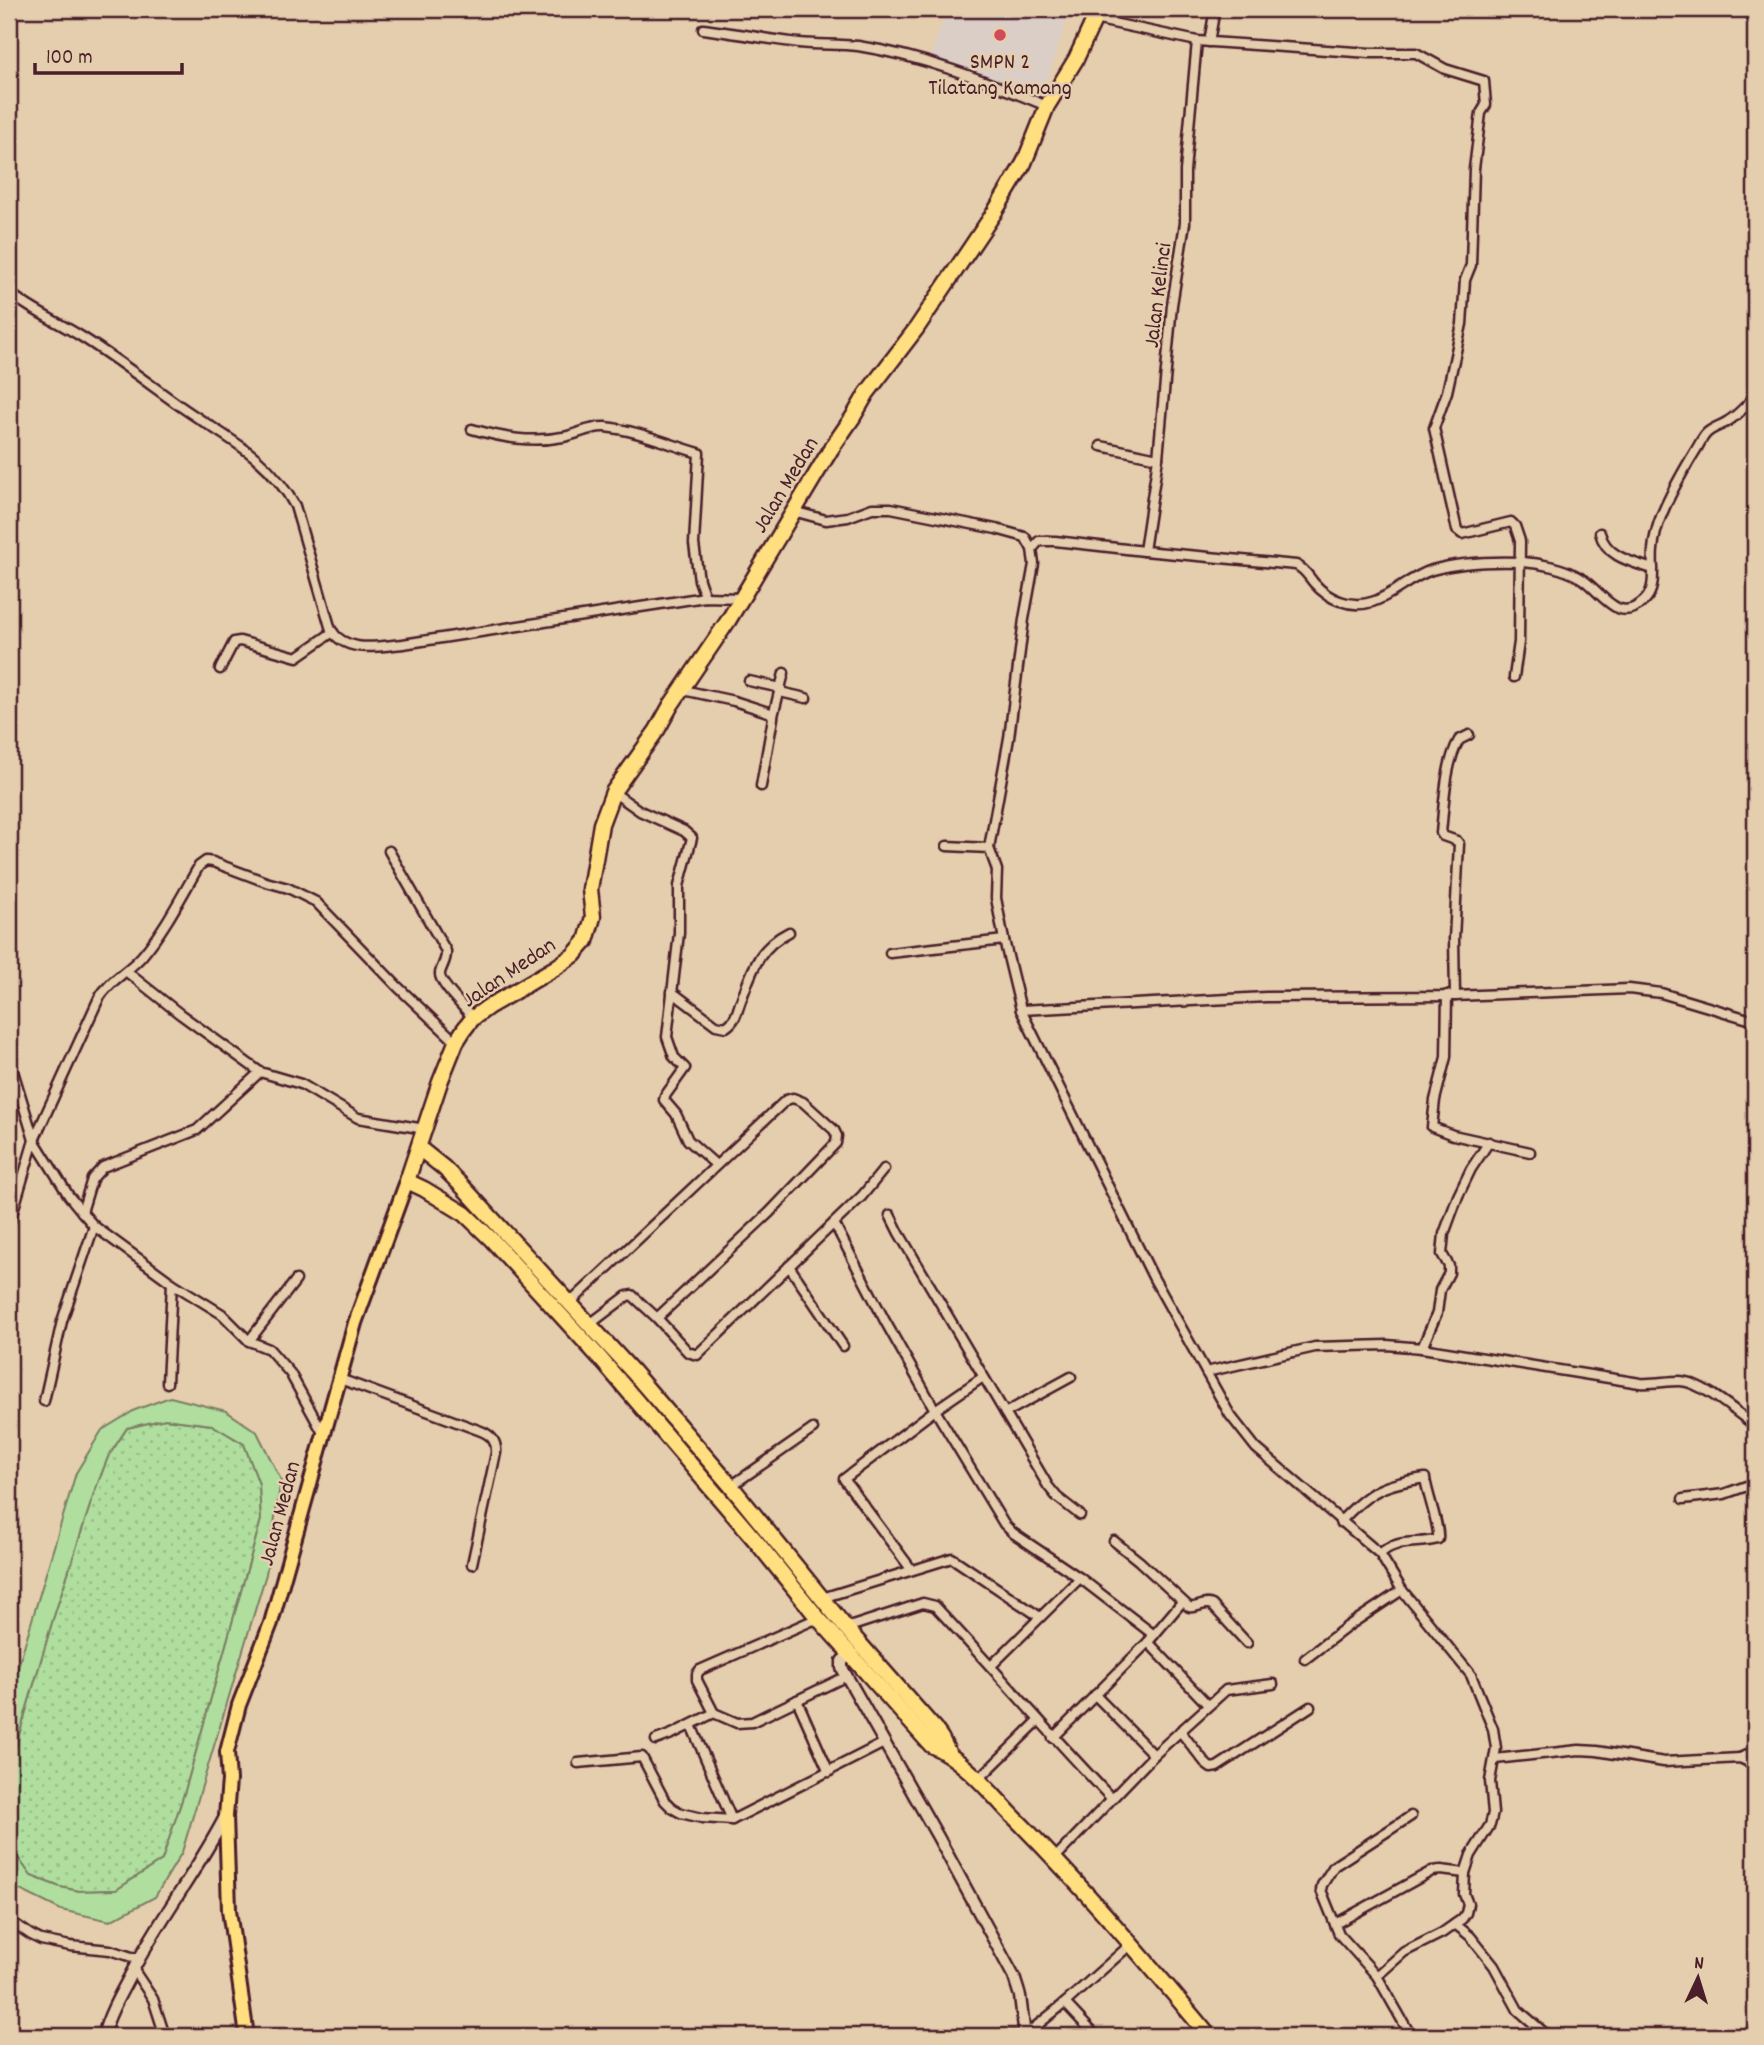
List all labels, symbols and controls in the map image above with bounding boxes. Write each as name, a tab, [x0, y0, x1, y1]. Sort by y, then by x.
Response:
marker: SMPN 2 Tilatang Kamang	[992, 27, 1008, 43]
scale bar	[35, 32, 182, 76]
text: 100 m	[46, 44, 93, 74]
place label: SMPN 2 Tilatang Kamang	[928, 47, 1072, 106]
street label: Jalan Kelinci	[1137, 241, 1182, 350]
street label: Jalan Medan	[745, 431, 829, 540]
street label: Jalan Medan	[456, 930, 564, 1018]
street label: Jalan Medan	[252, 1458, 311, 1570]
north arrow	[1662, 1944, 1732, 2014]
text: N	[1693, 1951, 1705, 1978]

